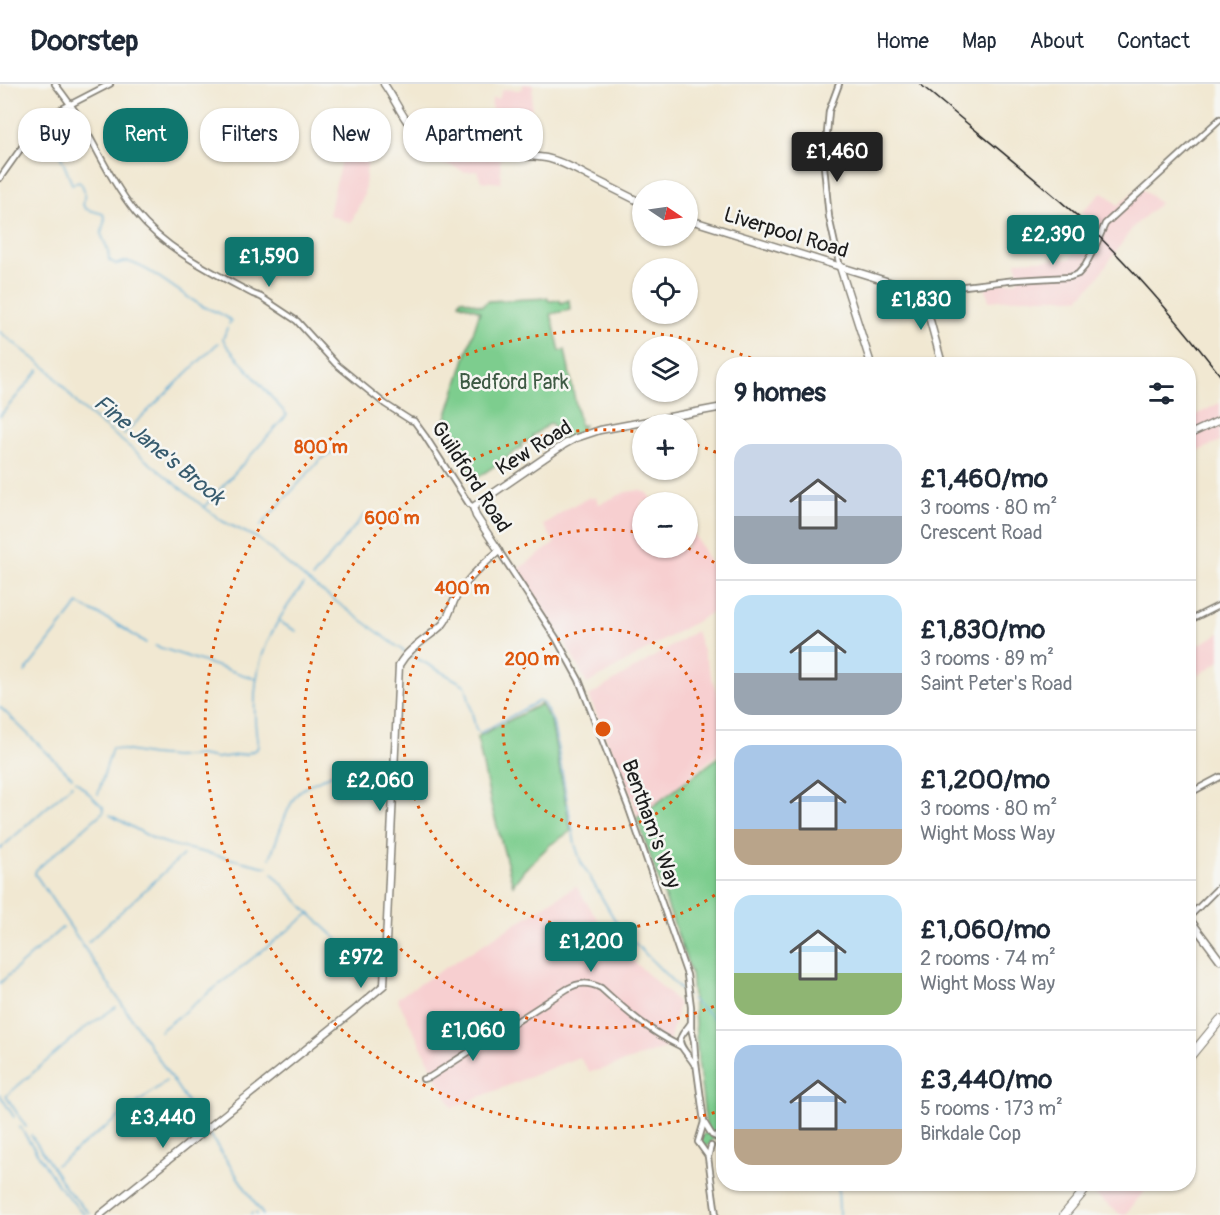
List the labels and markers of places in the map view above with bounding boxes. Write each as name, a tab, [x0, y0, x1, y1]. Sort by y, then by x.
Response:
pin: £1,460	[788, 132, 886, 183]
pin: £2,390	[1004, 215, 1102, 266]
pin: £1,590	[220, 237, 318, 288]
pin: £1,830	[872, 280, 970, 331]
centre of rings	[593, 719, 613, 739]
pin: £2,060	[331, 761, 429, 812]
pin: £1,200	[542, 922, 640, 973]
pin: £972	[325, 938, 397, 989]
pin: £1,060	[424, 1011, 522, 1062]
pin: £3,440	[114, 1098, 212, 1149]

